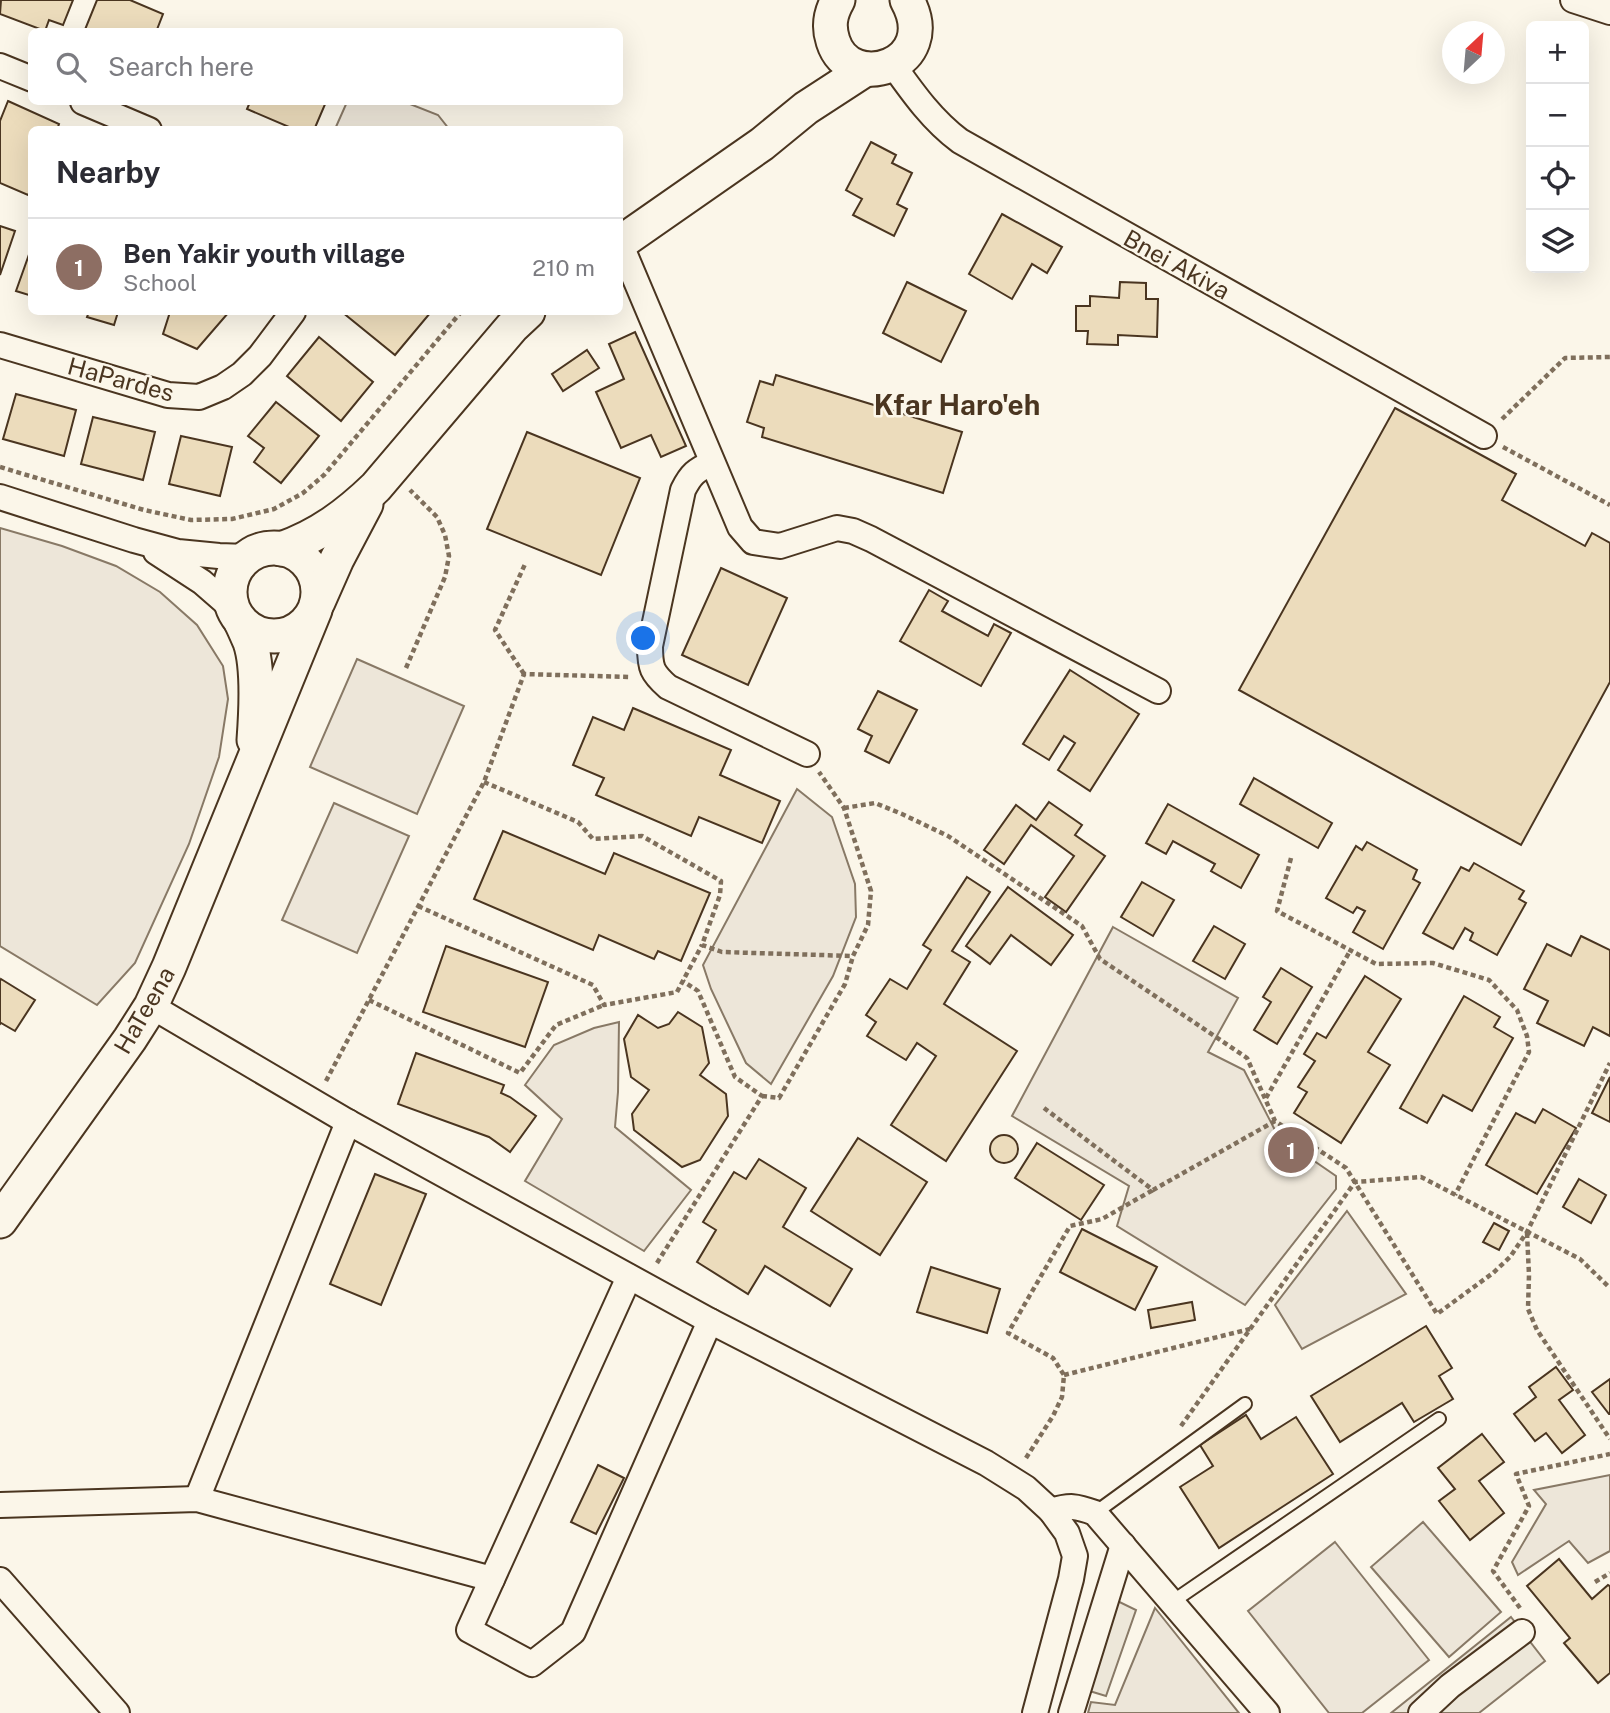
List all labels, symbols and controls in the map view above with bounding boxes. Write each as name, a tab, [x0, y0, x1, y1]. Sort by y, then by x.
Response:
north arrow	[1442, 21, 1505, 84]
map controls	[1526, 21, 1589, 273]
button: +	[1526, 21, 1589, 84]
search box	[28, 28, 623, 105]
icon: search	[52, 48, 90, 86]
text: Search here	[108, 51, 254, 82]
button: −	[1526, 84, 1589, 147]
button: locate	[1526, 147, 1589, 210]
text: Nearby	[56, 154, 160, 190]
button: layers	[1526, 210, 1589, 273]
street label: Bnei Akiva	[1119, 223, 1235, 305]
text: Ben Yakir youth village	[123, 238, 405, 269]
text: 1	[74, 254, 84, 281]
text: 210 m	[532, 254, 595, 281]
text: School	[123, 269, 197, 296]
street label: HaPardes	[65, 351, 177, 407]
district label: Kfar Haro'eh	[874, 388, 1040, 421]
your location	[626, 621, 660, 655]
street label: HaTeena	[108, 962, 180, 1058]
pin: 1	[1268, 1124, 1314, 1176]

